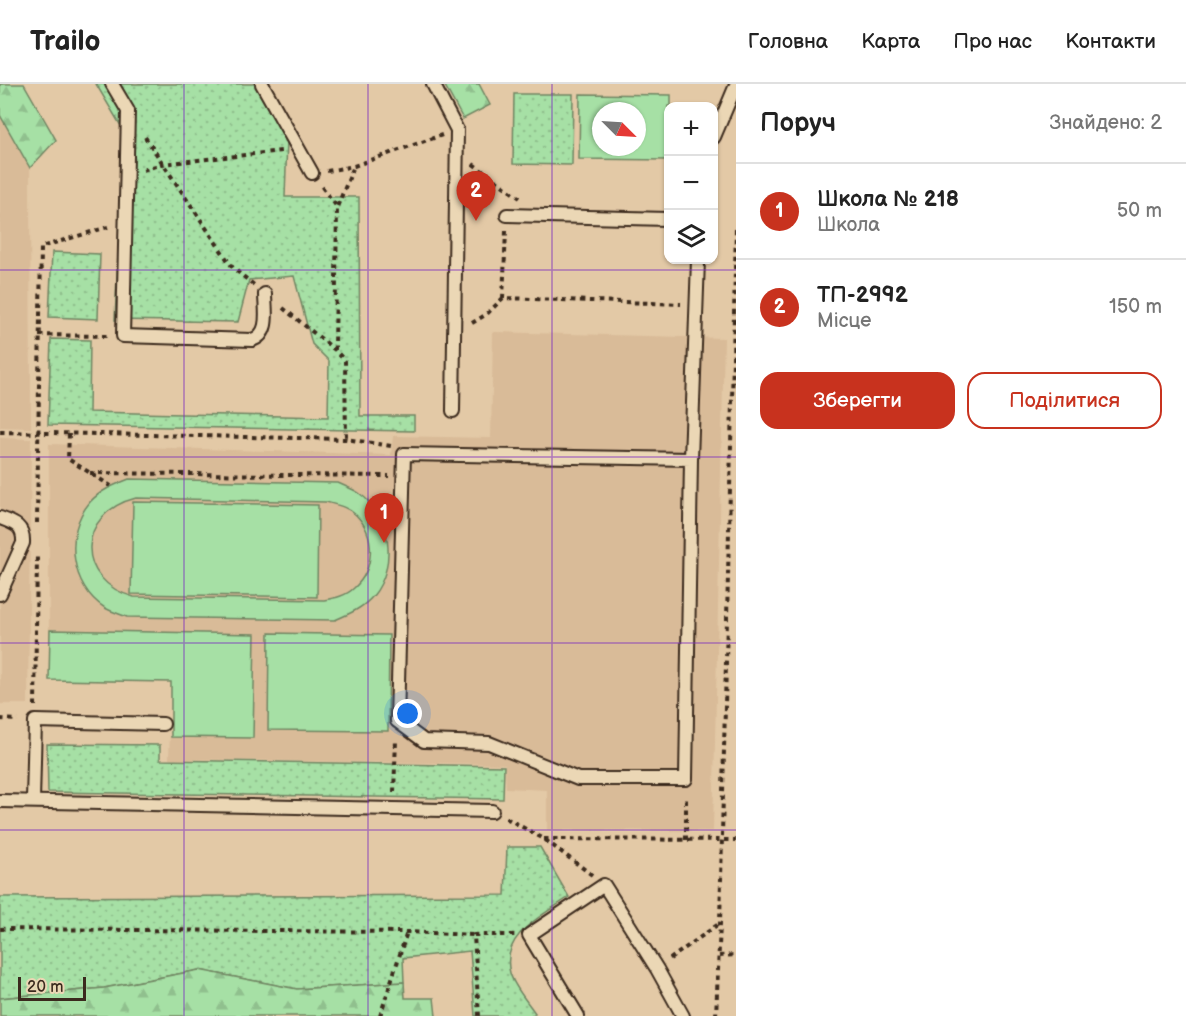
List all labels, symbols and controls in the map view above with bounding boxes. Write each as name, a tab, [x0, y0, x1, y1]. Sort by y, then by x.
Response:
text: Trailo	[30, 25, 101, 58]
text: Головна	[748, 29, 828, 54]
text: Карта	[861, 29, 920, 54]
text: Про нас	[953, 29, 1032, 54]
text: Контакти	[1065, 29, 1156, 54]
north arrow	[592, 102, 646, 156]
map controls	[664, 102, 718, 264]
button: +	[664, 102, 718, 156]
text: Поруч	[760, 108, 836, 139]
text: Знайдено: 2	[1049, 111, 1162, 135]
button: −	[664, 156, 718, 210]
pin: 2	[456, 172, 496, 221]
text: Школа № 218	[817, 186, 959, 213]
text: 1	[775, 199, 784, 223]
text: 50 m	[1117, 199, 1162, 223]
button: layers	[664, 210, 718, 264]
text: Школа	[817, 213, 880, 237]
text: ТП-2992	[817, 282, 908, 309]
text: 2	[774, 295, 785, 319]
text: 150 m	[1109, 295, 1162, 319]
text: Місце	[817, 309, 871, 333]
button: Зберегти	[760, 372, 955, 429]
button: Поділитися	[967, 372, 1162, 429]
pin: 1	[364, 494, 404, 543]
your location	[393, 699, 422, 728]
scale bar	[18, 974, 86, 1002]
text: 20 m	[27, 978, 63, 997]

